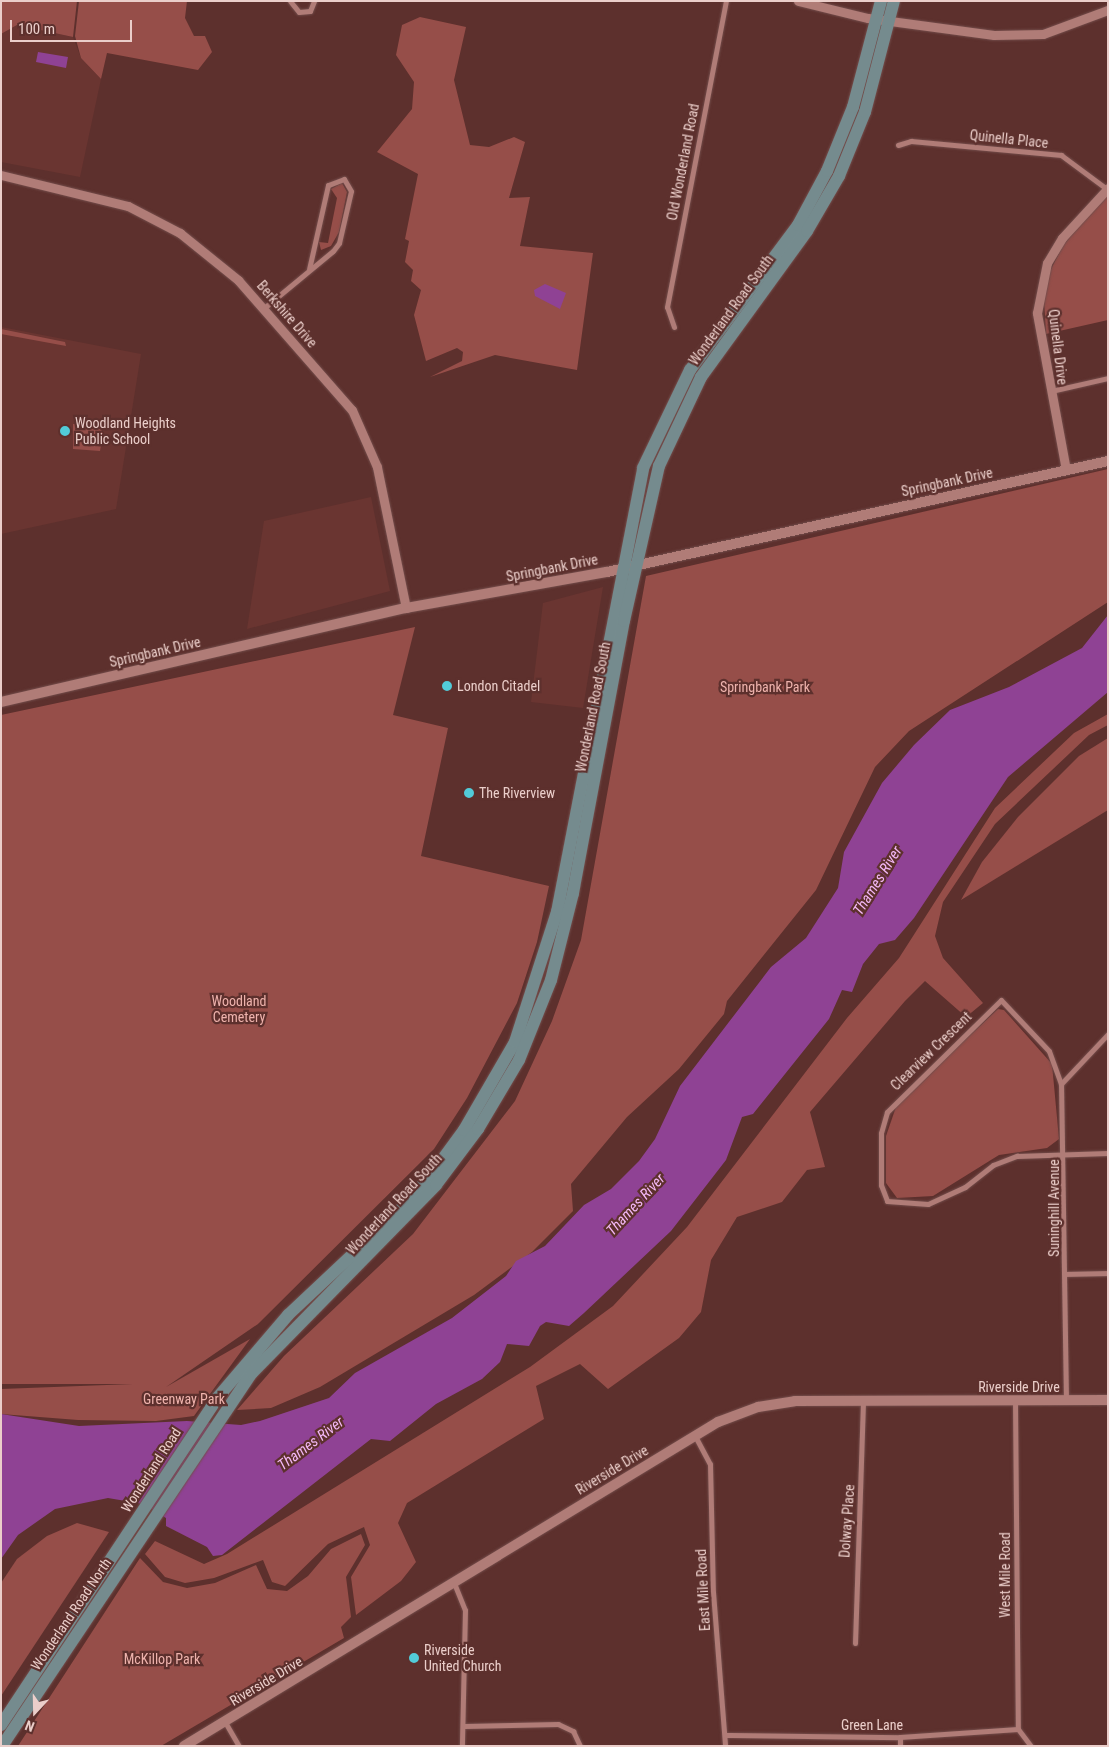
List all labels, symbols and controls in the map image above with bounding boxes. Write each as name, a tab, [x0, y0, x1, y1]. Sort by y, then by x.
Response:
scale bar	[12, 10, 135, 42]
text: 100 m	[18, 20, 55, 38]
street label: Old Wonderland Road	[663, 102, 703, 222]
street label: Quinella Place	[969, 127, 1049, 151]
street label: Wonderland Road South	[685, 252, 777, 368]
street label: Berkshire Drive	[253, 277, 321, 351]
street label: Quinella Drive	[1045, 308, 1071, 386]
place label: Woodland Heights Public School	[75, 415, 176, 448]
marker: Woodland Heights Public School	[59, 425, 71, 437]
street label: Springbank Drive	[900, 464, 994, 500]
street label: Springbank Drive	[505, 551, 599, 585]
street label: Springbank Drive	[108, 633, 202, 671]
street label: Wonderland Road South	[572, 641, 614, 773]
place label: London Citadel	[457, 678, 540, 694]
park label: Springbank Park	[720, 679, 810, 695]
marker: London Citadel	[441, 680, 453, 692]
place label: The Riverview	[479, 785, 555, 801]
marker: The Riverview	[463, 787, 475, 799]
water label: Thames River	[850, 843, 906, 919]
park label: Woodland Cemetery	[211, 993, 267, 1026]
street label: Clearview Crescent	[887, 1008, 975, 1094]
street label: Wonderland Road South	[343, 1150, 445, 1258]
street label: Suninghill Avenue	[1046, 1159, 1062, 1257]
water label: Thames River	[603, 1170, 669, 1240]
street label: Riverside Drive	[978, 1379, 1060, 1395]
park label: Greenway Park	[143, 1391, 225, 1407]
water label: Thames River	[275, 1413, 347, 1475]
street label: Wonderland Road	[118, 1425, 184, 1515]
street label: Riverside Drive	[573, 1442, 651, 1498]
street label: Dolway Place	[836, 1484, 858, 1558]
street label: West Mile Road	[997, 1532, 1013, 1618]
street label: East Mile Road	[692, 1548, 714, 1632]
street label: Wonderland Road North	[27, 1555, 115, 1673]
place label: Riverside United Church	[424, 1642, 502, 1674]
park label: McKillop Park	[124, 1651, 200, 1667]
marker: Riverside United Church	[408, 1652, 420, 1664]
street label: Riverside Drive	[227, 1653, 305, 1709]
north arrow	[10, 1687, 60, 1737]
text: N	[23, 1717, 37, 1735]
street label: Green Lane	[841, 1717, 903, 1733]

